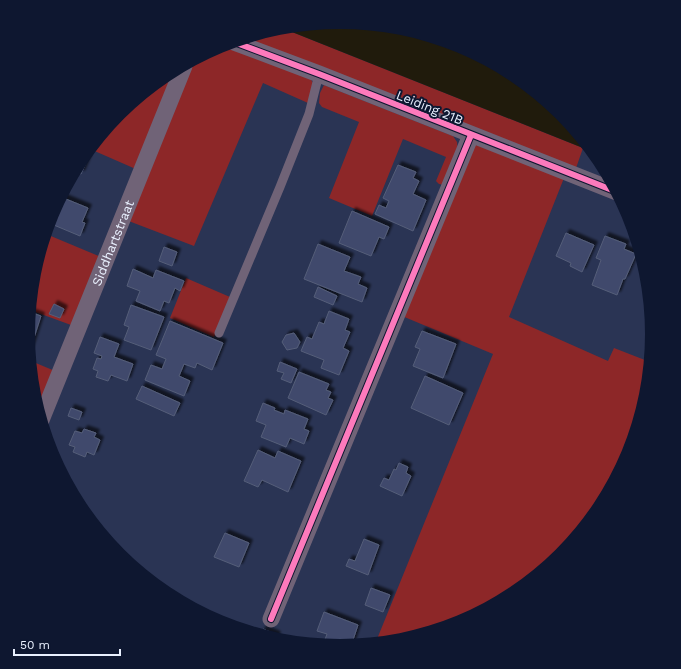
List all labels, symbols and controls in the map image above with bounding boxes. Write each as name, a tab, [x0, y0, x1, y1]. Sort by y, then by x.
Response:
street label: Leiding 21B	[394, 87, 465, 128]
street label: Siddhartstraat	[89, 197, 137, 288]
scale bar	[14, 631, 120, 657]
text: 50 m	[20, 638, 50, 652]

